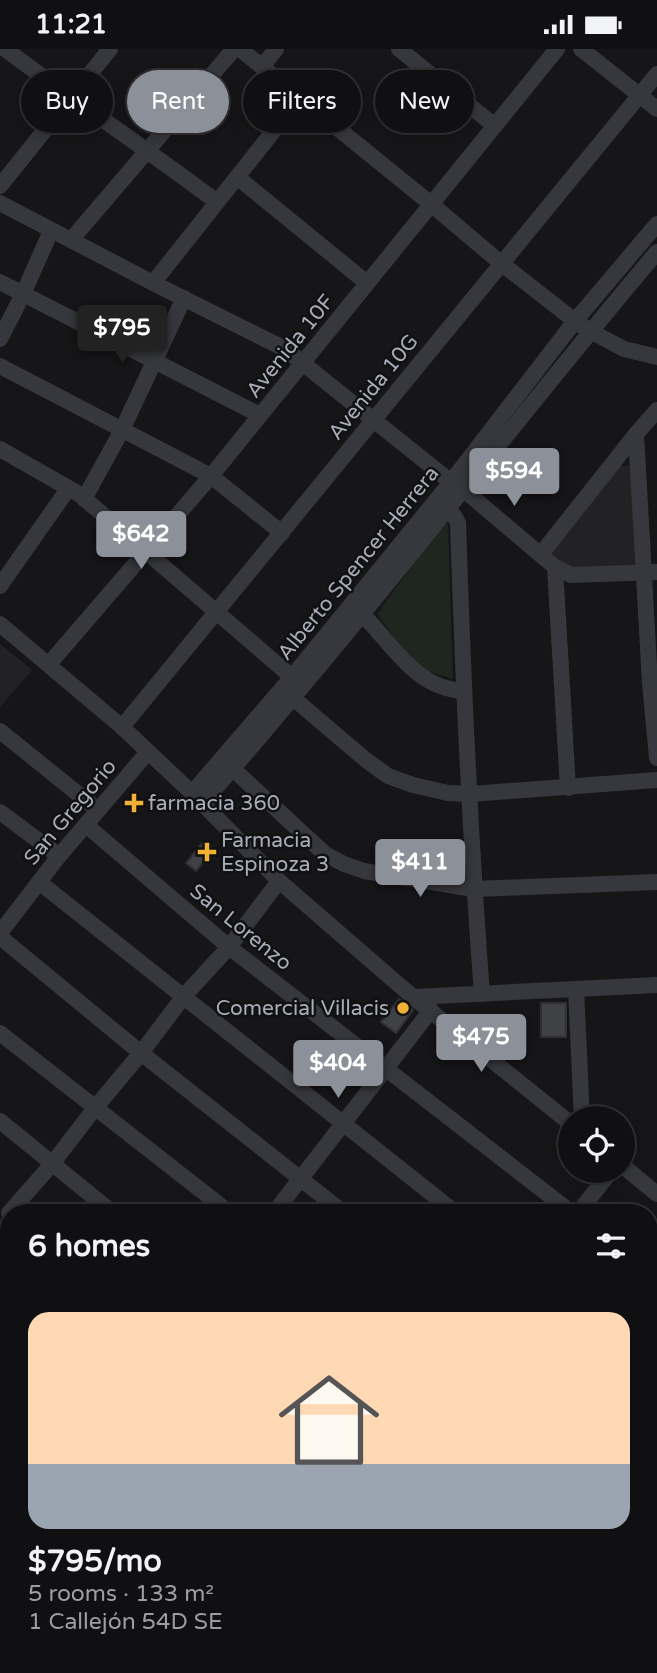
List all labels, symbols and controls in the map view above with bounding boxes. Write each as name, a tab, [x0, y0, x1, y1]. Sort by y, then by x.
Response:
text: 11:21	[35, 9, 107, 40]
chip: Buy	[21, 70, 113, 133]
chip: Rent	[127, 70, 229, 133]
chip: Filters	[243, 70, 361, 133]
chip: New	[375, 70, 474, 133]
street label: Avenida 10F	[241, 290, 340, 403]
pin: $795	[81, 305, 163, 365]
text: $795	[93, 314, 151, 342]
street label: Avenida 10G	[323, 329, 424, 445]
pin: $594	[473, 449, 555, 508]
text: $594	[485, 457, 543, 485]
street label: Alberto Spencer Herrera	[272, 461, 444, 665]
pin: $642	[100, 511, 182, 571]
text: $642	[112, 520, 170, 548]
street label: San Gregorio	[19, 754, 122, 870]
place label: farmacia 360	[148, 791, 280, 816]
marker: farmacia 360	[126, 795, 142, 811]
place label: Farmacia Espinoza 3	[221, 828, 329, 877]
pin: $411	[379, 839, 461, 899]
marker: Farmacia Espinoza 3	[199, 844, 215, 860]
text: $411	[391, 848, 449, 876]
street label: San Lorenzo	[185, 879, 297, 976]
place label: Comercial Villacis	[216, 996, 389, 1021]
marker: Comercial Villacis	[395, 1000, 411, 1016]
pin: $475	[440, 1014, 522, 1074]
text: $475	[452, 1023, 510, 1051]
pin: $404	[297, 1041, 379, 1100]
text: $404	[309, 1049, 367, 1077]
map controls	[558, 1106, 635, 1183]
button: locate	[558, 1106, 635, 1183]
icon: filters	[592, 1227, 630, 1265]
text: 6 homes	[28, 1228, 150, 1265]
icon: home	[266, 1357, 392, 1483]
text: $795/mo	[28, 1543, 162, 1580]
text: 5 rooms · 133 m²	[28, 1580, 214, 1608]
text: 1 Callejón 54D SE	[28, 1608, 223, 1636]

